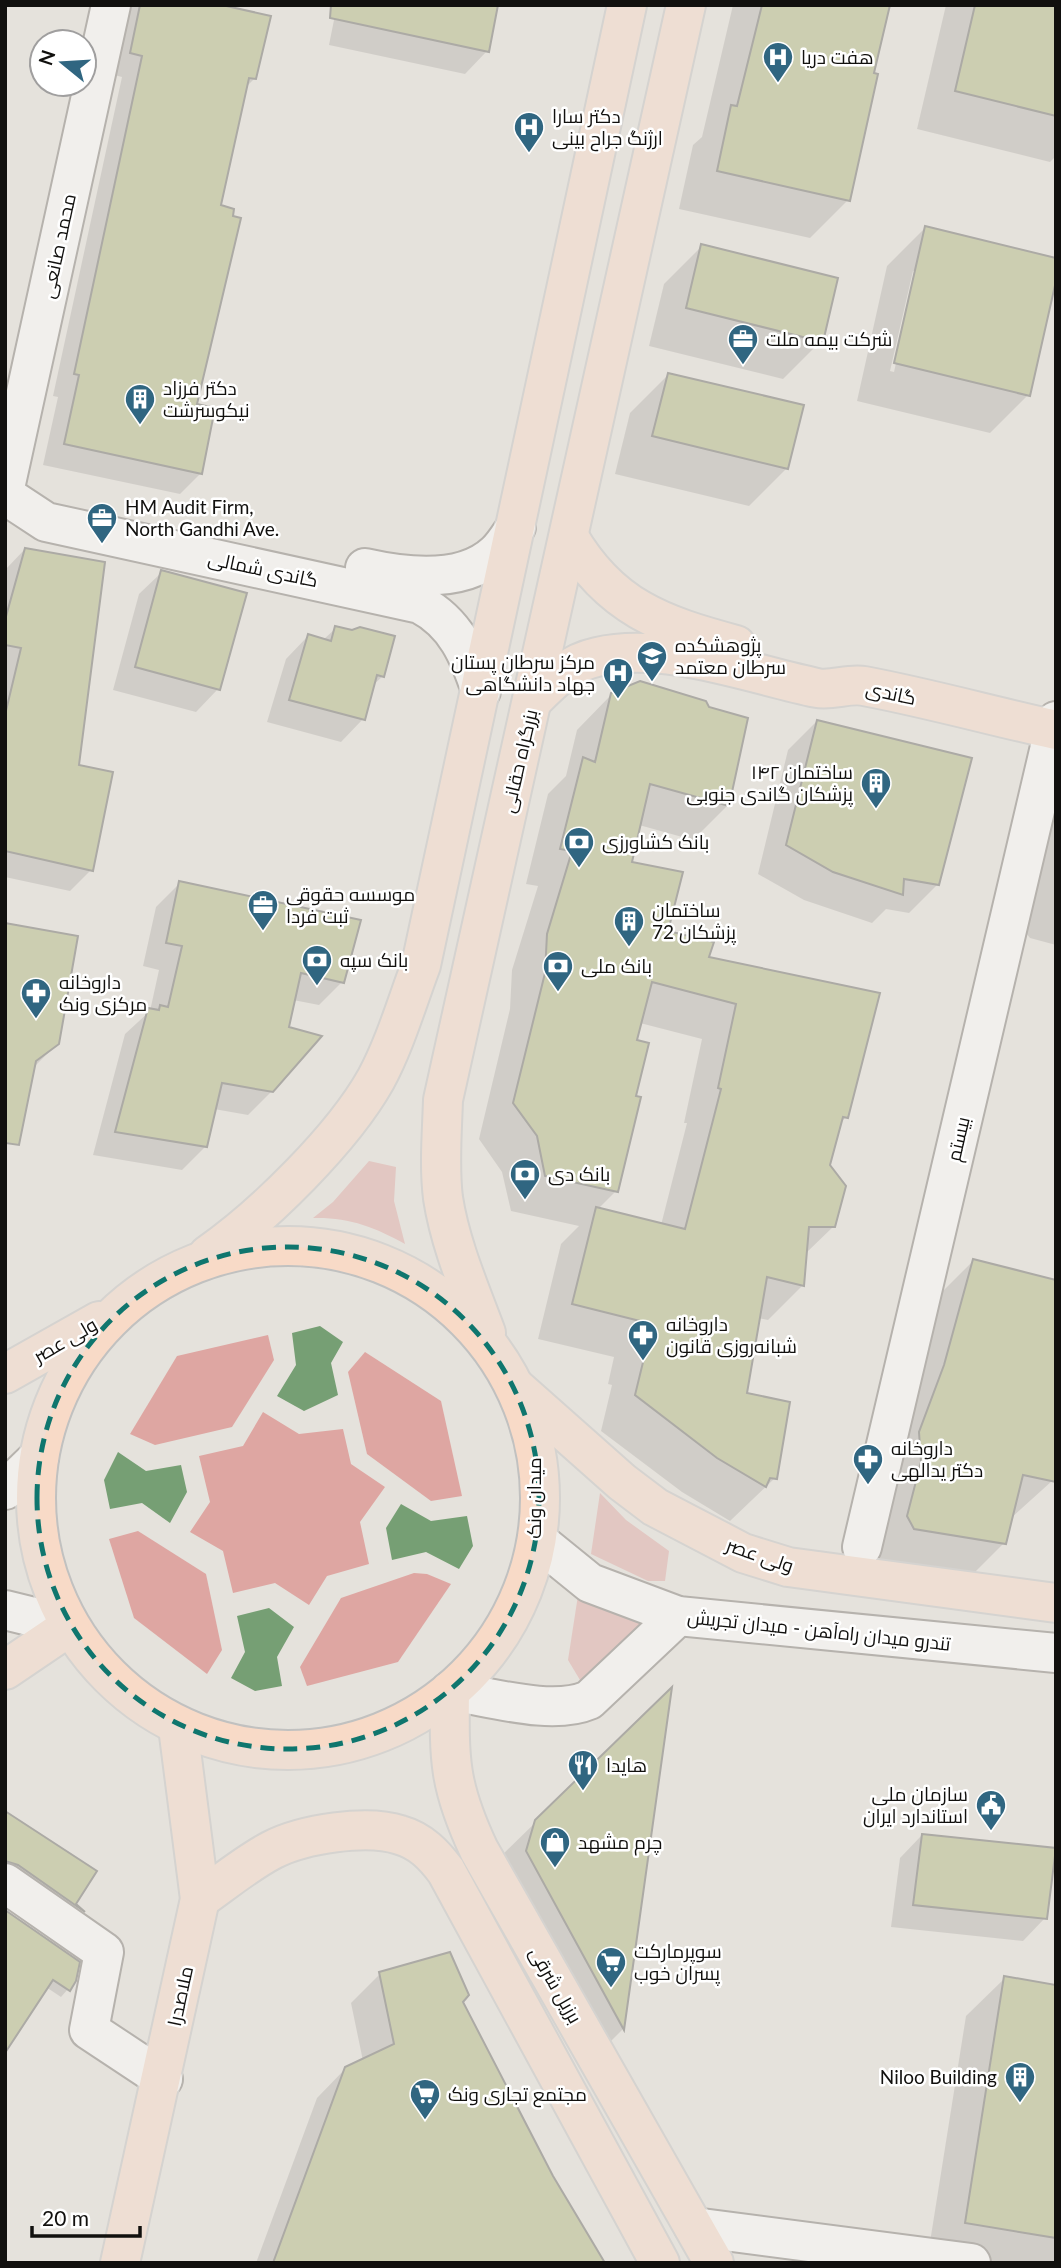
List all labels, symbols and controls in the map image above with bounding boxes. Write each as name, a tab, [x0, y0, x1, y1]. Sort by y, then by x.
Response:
north arrow	[28, 28, 98, 98]
hospital icon: هفت دریا	[761, 40, 795, 84]
place label: هفت دریا	[801, 45, 874, 69]
text: N	[33, 47, 60, 68]
place label: دکتر سارا ارژنگ جراح بینی	[552, 104, 663, 152]
hospital icon: دکتر سارا ارژنگ جراح بینی	[512, 110, 546, 154]
street label: محمد صانعی	[35, 191, 81, 301]
office icon: شرکت بیمه ملت	[726, 322, 760, 366]
place label: شرکت بیمه ملت	[766, 327, 892, 351]
place label: دکتر فرزاد نیکوسرشت	[163, 376, 249, 422]
building icon: دکتر فرزاد نیکوسرشت	[123, 382, 157, 426]
place label: HM Audit Firm, North Gandhi Ave.	[125, 495, 279, 540]
office icon: HM Audit Firm, North Gandhi Ave.	[85, 501, 119, 545]
street label: گاندی شمالی	[206, 546, 320, 592]
place label: پژوهشکده سرطان معتمد	[675, 633, 786, 679]
school or university icon: پژوهشکده سرطان معتمد	[635, 639, 669, 683]
place label: مرکز سرطان پستان جهاد دانشگاهی	[451, 650, 595, 696]
hospital icon: مرکز سرطان پستان جهاد دانشگاهی	[601, 656, 635, 700]
street label: گاندی	[864, 676, 918, 710]
street label: بزرگراه حقانی	[495, 707, 543, 815]
place label: ساختمان ۱۴۲ پزشکان گاندی جنوبی	[686, 760, 853, 807]
building icon: ساختمان ۱۴۲ پزشکان گاندی جنوبی	[859, 766, 893, 810]
bank icon: بانک کشاورزی	[562, 825, 596, 869]
place label: بانک کشاورزی	[602, 830, 709, 854]
place label: موسسه حقوقی ثبت فردا	[286, 882, 415, 928]
office icon: موسسه حقوقی ثبت فردا	[246, 888, 280, 932]
place label: ساختمان پزشکان 72	[652, 898, 736, 945]
building icon: ساختمان پزشکان 72	[612, 904, 646, 948]
bank icon: بانک سپه	[300, 943, 334, 987]
place label: بانک سپه	[340, 948, 408, 972]
bank icon: بانک ملی	[541, 949, 575, 993]
place label: بانک ملی	[581, 954, 652, 978]
place label: داروخانه مرکزی ونک	[59, 970, 147, 1016]
pharmacy icon: داروخانه مرکزی ونک	[19, 976, 53, 1020]
street label: بیستم	[941, 1114, 977, 1164]
bank icon: بانک دی	[508, 1157, 542, 1201]
place label: بانک دی	[548, 1162, 610, 1186]
street label: ولی عصر	[28, 1312, 101, 1368]
place label: داروخانه شبانه‌روزی قانون	[666, 1312, 797, 1358]
pharmacy icon: داروخانه شبانه‌روزی قانون	[626, 1318, 660, 1362]
place label: داروخانه دکتر یدالهی	[891, 1436, 983, 1482]
pharmacy icon: داروخانه دکتر یدالهی	[851, 1442, 885, 1486]
street label: میدان ونک	[522, 1457, 546, 1539]
street label: ولی عصر	[722, 1532, 797, 1578]
street label: تندرو میدان راه‌آهن - میدان تجریش	[686, 1604, 952, 1656]
restaurant icon: هایدا	[566, 1748, 600, 1792]
place label: هایدا	[606, 1753, 647, 1776]
place label: سازمان ملی استاندارد ایران	[863, 1782, 968, 1828]
public building icon: سازمان ملی استاندارد ایران	[974, 1788, 1008, 1832]
shop icon: چرم مشهد	[538, 1825, 572, 1869]
place label: چرم مشهد	[578, 1830, 662, 1856]
place label: سوپرمارکت پسران خوب	[634, 1939, 722, 1986]
street label: برزیل شرقی	[524, 1942, 588, 2028]
supermarket icon: سوپرمارکت پسران خوب	[594, 1945, 628, 1989]
street label: ملاصدرا	[162, 1964, 198, 2028]
building icon: Niloo Building	[1003, 2060, 1037, 2104]
place label: Niloo Building	[880, 2065, 997, 2088]
supermarket icon: مجتمع تجاری ونک	[408, 2077, 442, 2121]
place label: مجتمع تجاری ونک	[448, 2082, 587, 2108]
scale bar	[32, 2194, 140, 2238]
text: 20 m	[42, 2205, 89, 2230]

